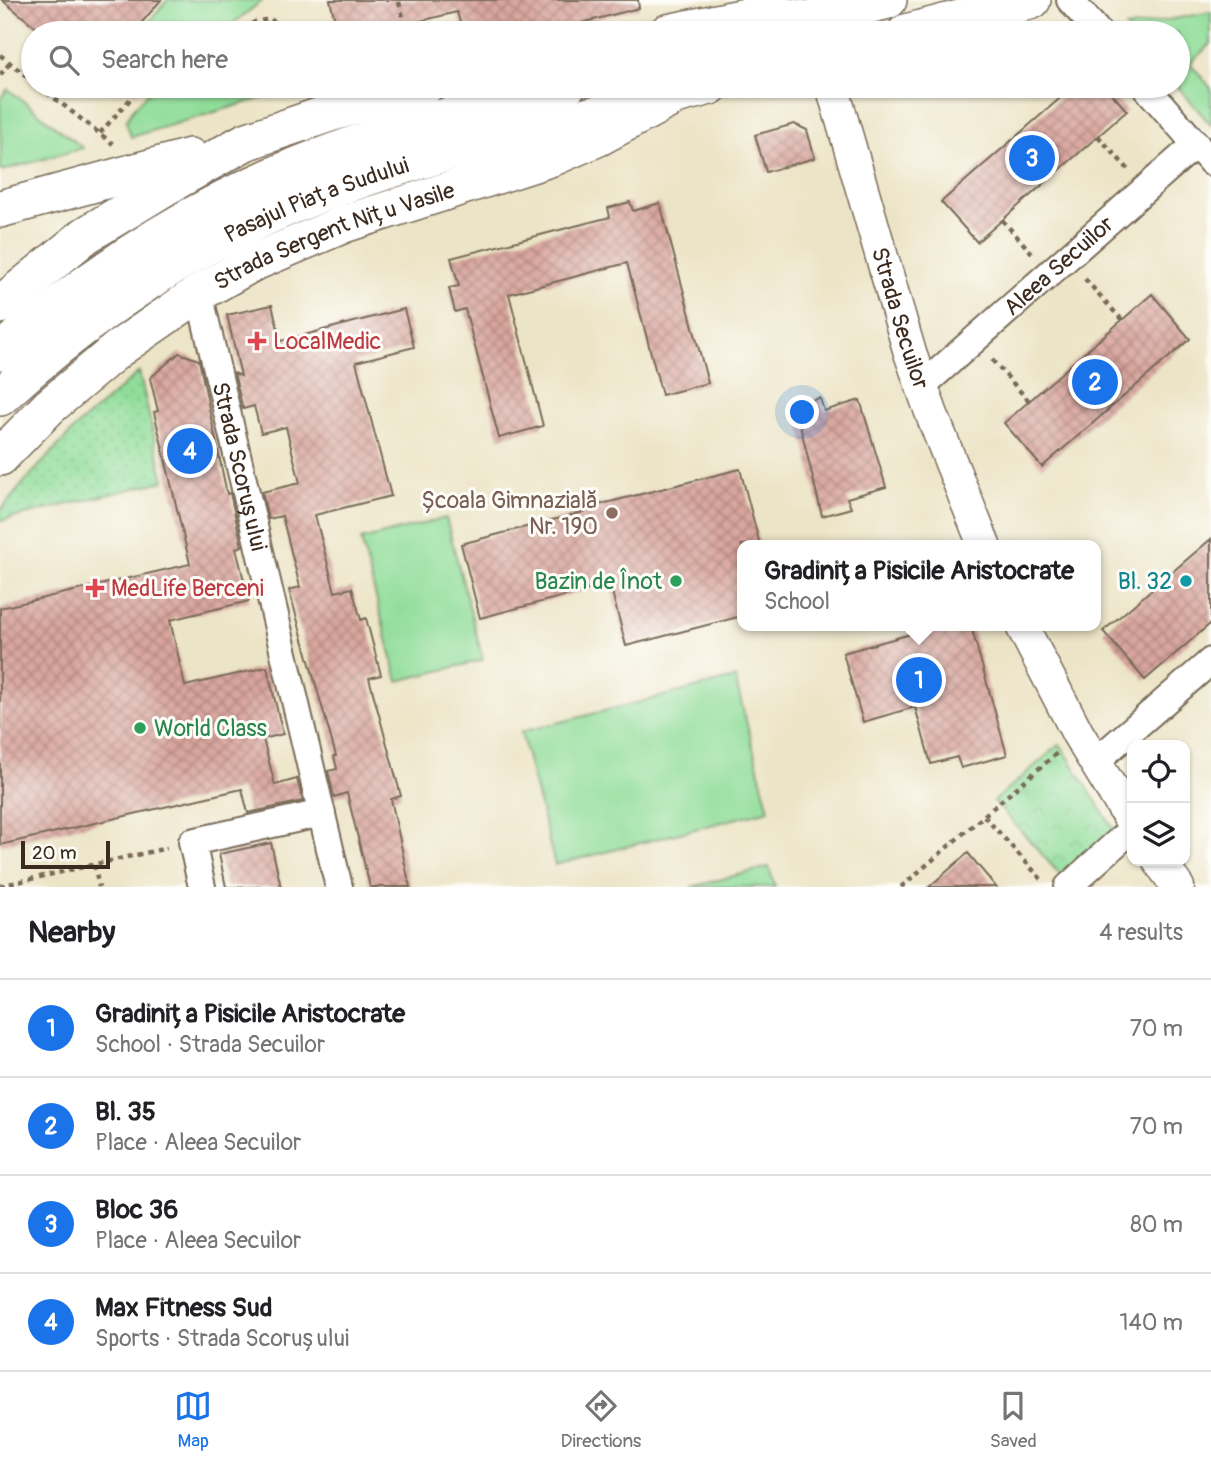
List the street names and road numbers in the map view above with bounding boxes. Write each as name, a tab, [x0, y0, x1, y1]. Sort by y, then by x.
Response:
street label: Pasajul Piața Sudului	[219, 150, 412, 249]
street label: Strada Sergent Nițu Vasile	[208, 175, 459, 296]
street label: Aleea Secuilor	[997, 209, 1119, 322]
street label: Strada Secuilor	[865, 244, 936, 393]
street label: Strada Scorușului	[206, 379, 274, 553]

